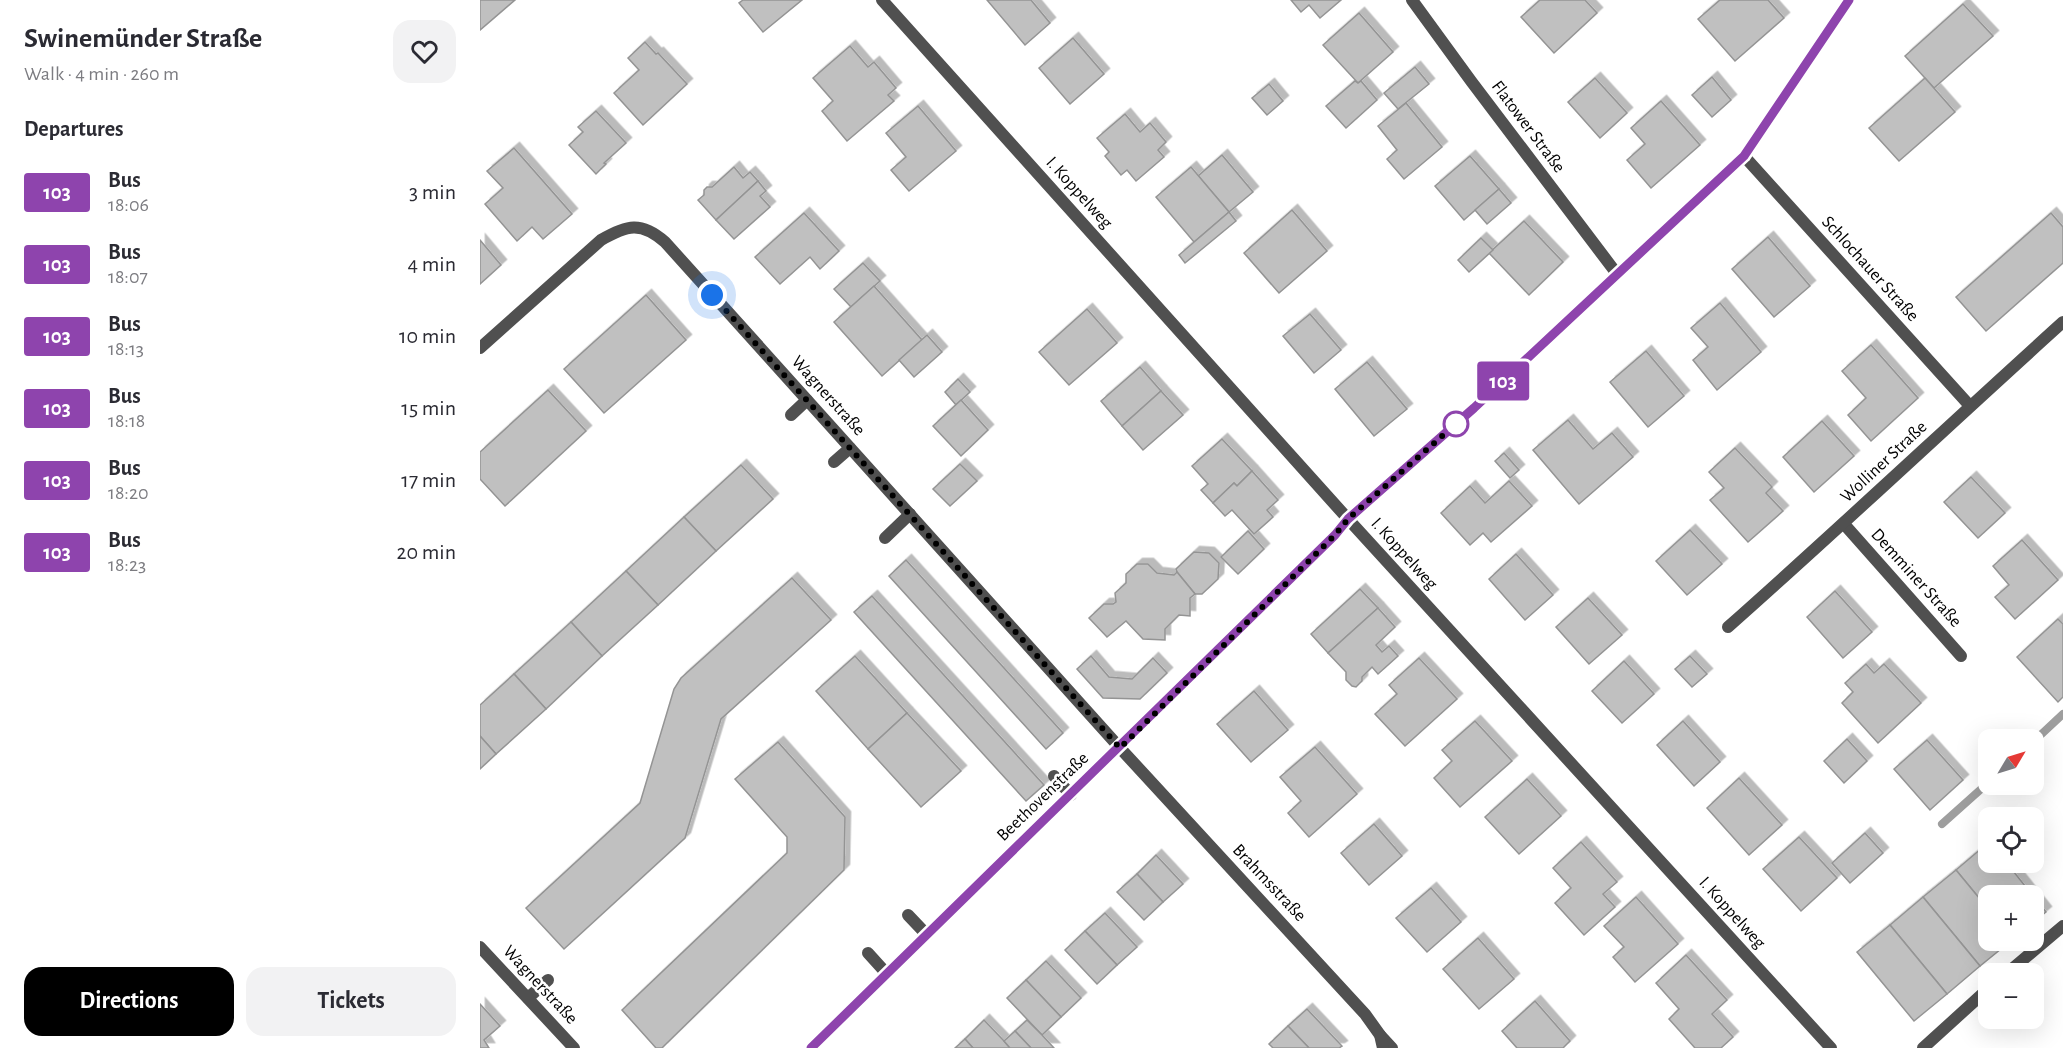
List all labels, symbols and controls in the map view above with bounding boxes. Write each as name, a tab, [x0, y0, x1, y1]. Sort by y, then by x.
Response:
button: heart	[393, 20, 456, 83]
text: Swinemünder Straße	[24, 25, 262, 53]
text: Walk · 4 min · 260 m	[24, 64, 179, 84]
street label: Flatower Straße	[1488, 78, 1568, 176]
text: Departures	[24, 118, 124, 140]
street label: I. Koppelweg	[1042, 154, 1116, 232]
text: Bus	[108, 169, 141, 191]
text: 3 min	[409, 181, 456, 203]
text: 103	[43, 182, 71, 203]
text: 18:06	[108, 195, 149, 215]
street label: Schlochauer Straße	[1818, 213, 1922, 325]
text: Bus	[108, 241, 141, 263]
text: 4 min	[408, 253, 456, 275]
text: 103	[43, 254, 71, 275]
text: 18:07	[108, 267, 148, 287]
your location	[697, 280, 727, 310]
text: Bus	[108, 313, 141, 335]
text: 10 min	[399, 325, 456, 347]
text: 103	[43, 326, 71, 347]
text: 18:13	[108, 339, 144, 359]
street label: Wagnerstraße	[788, 353, 868, 439]
line badge: 103	[1468, 362, 1538, 400]
text: 103	[1489, 371, 1517, 392]
text: Bus	[108, 385, 141, 407]
text: 15 min	[401, 397, 456, 419]
text: 103	[43, 398, 71, 419]
text: 18:18	[108, 411, 145, 431]
unlabelled marker	[1443, 411, 1469, 437]
street label: Wolliner Straße	[1838, 418, 1930, 506]
text: Bus	[108, 457, 141, 479]
text: 17 min	[401, 469, 456, 491]
text: 103	[43, 470, 71, 491]
text: 18:20	[108, 483, 149, 503]
street label: I. Koppelweg	[1367, 515, 1441, 593]
street label: Demminer Straße	[1867, 525, 1965, 631]
text: Bus	[108, 529, 141, 551]
text: 20 min	[396, 541, 456, 563]
text: 103	[43, 542, 71, 563]
text: 18:23	[108, 555, 146, 575]
north arrow	[1978, 729, 2044, 795]
map controls	[1978, 729, 2044, 1029]
street label: Beethovenstraße	[994, 749, 1092, 845]
button: locate	[1978, 807, 2044, 873]
street label: Brahmsstraße	[1229, 841, 1309, 925]
street label: I. Koppelweg	[1695, 874, 1769, 952]
button: +	[1978, 885, 2044, 951]
street label: Wagnerstraße	[499, 942, 581, 1028]
button: −	[1978, 963, 2044, 1029]
button: Directions	[24, 967, 234, 1036]
button: Tickets	[246, 967, 456, 1036]

